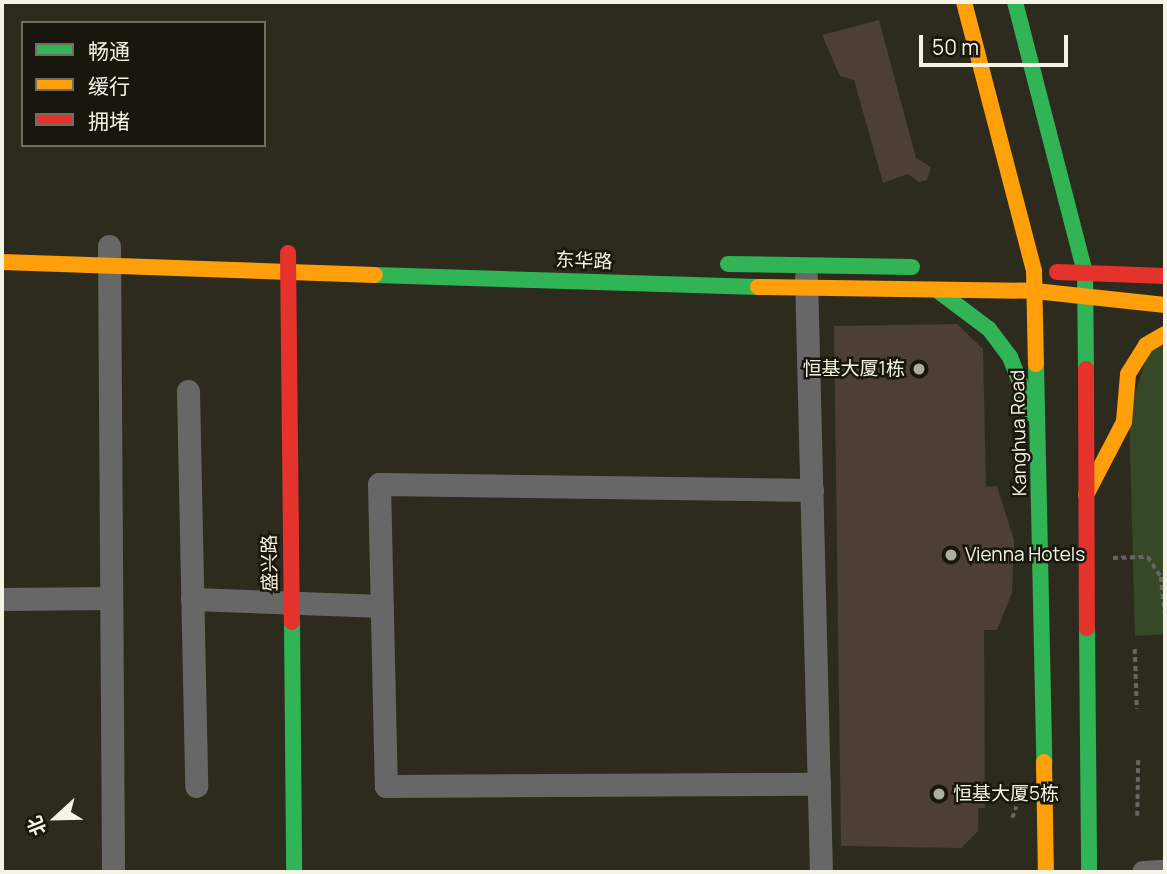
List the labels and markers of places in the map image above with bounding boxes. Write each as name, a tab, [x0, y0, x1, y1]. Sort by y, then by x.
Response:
place label: 恒基大厦1栋	[803, 358, 905, 380]
marker: 恒基大厦1栋	[911, 361, 927, 377]
place label: Vienna Hotels	[965, 544, 1085, 566]
marker: Vienna Hotels	[943, 547, 959, 563]
place label: 恒基大厦5栋	[953, 783, 1059, 805]
marker: 恒基大厦5栋	[931, 786, 947, 802]

